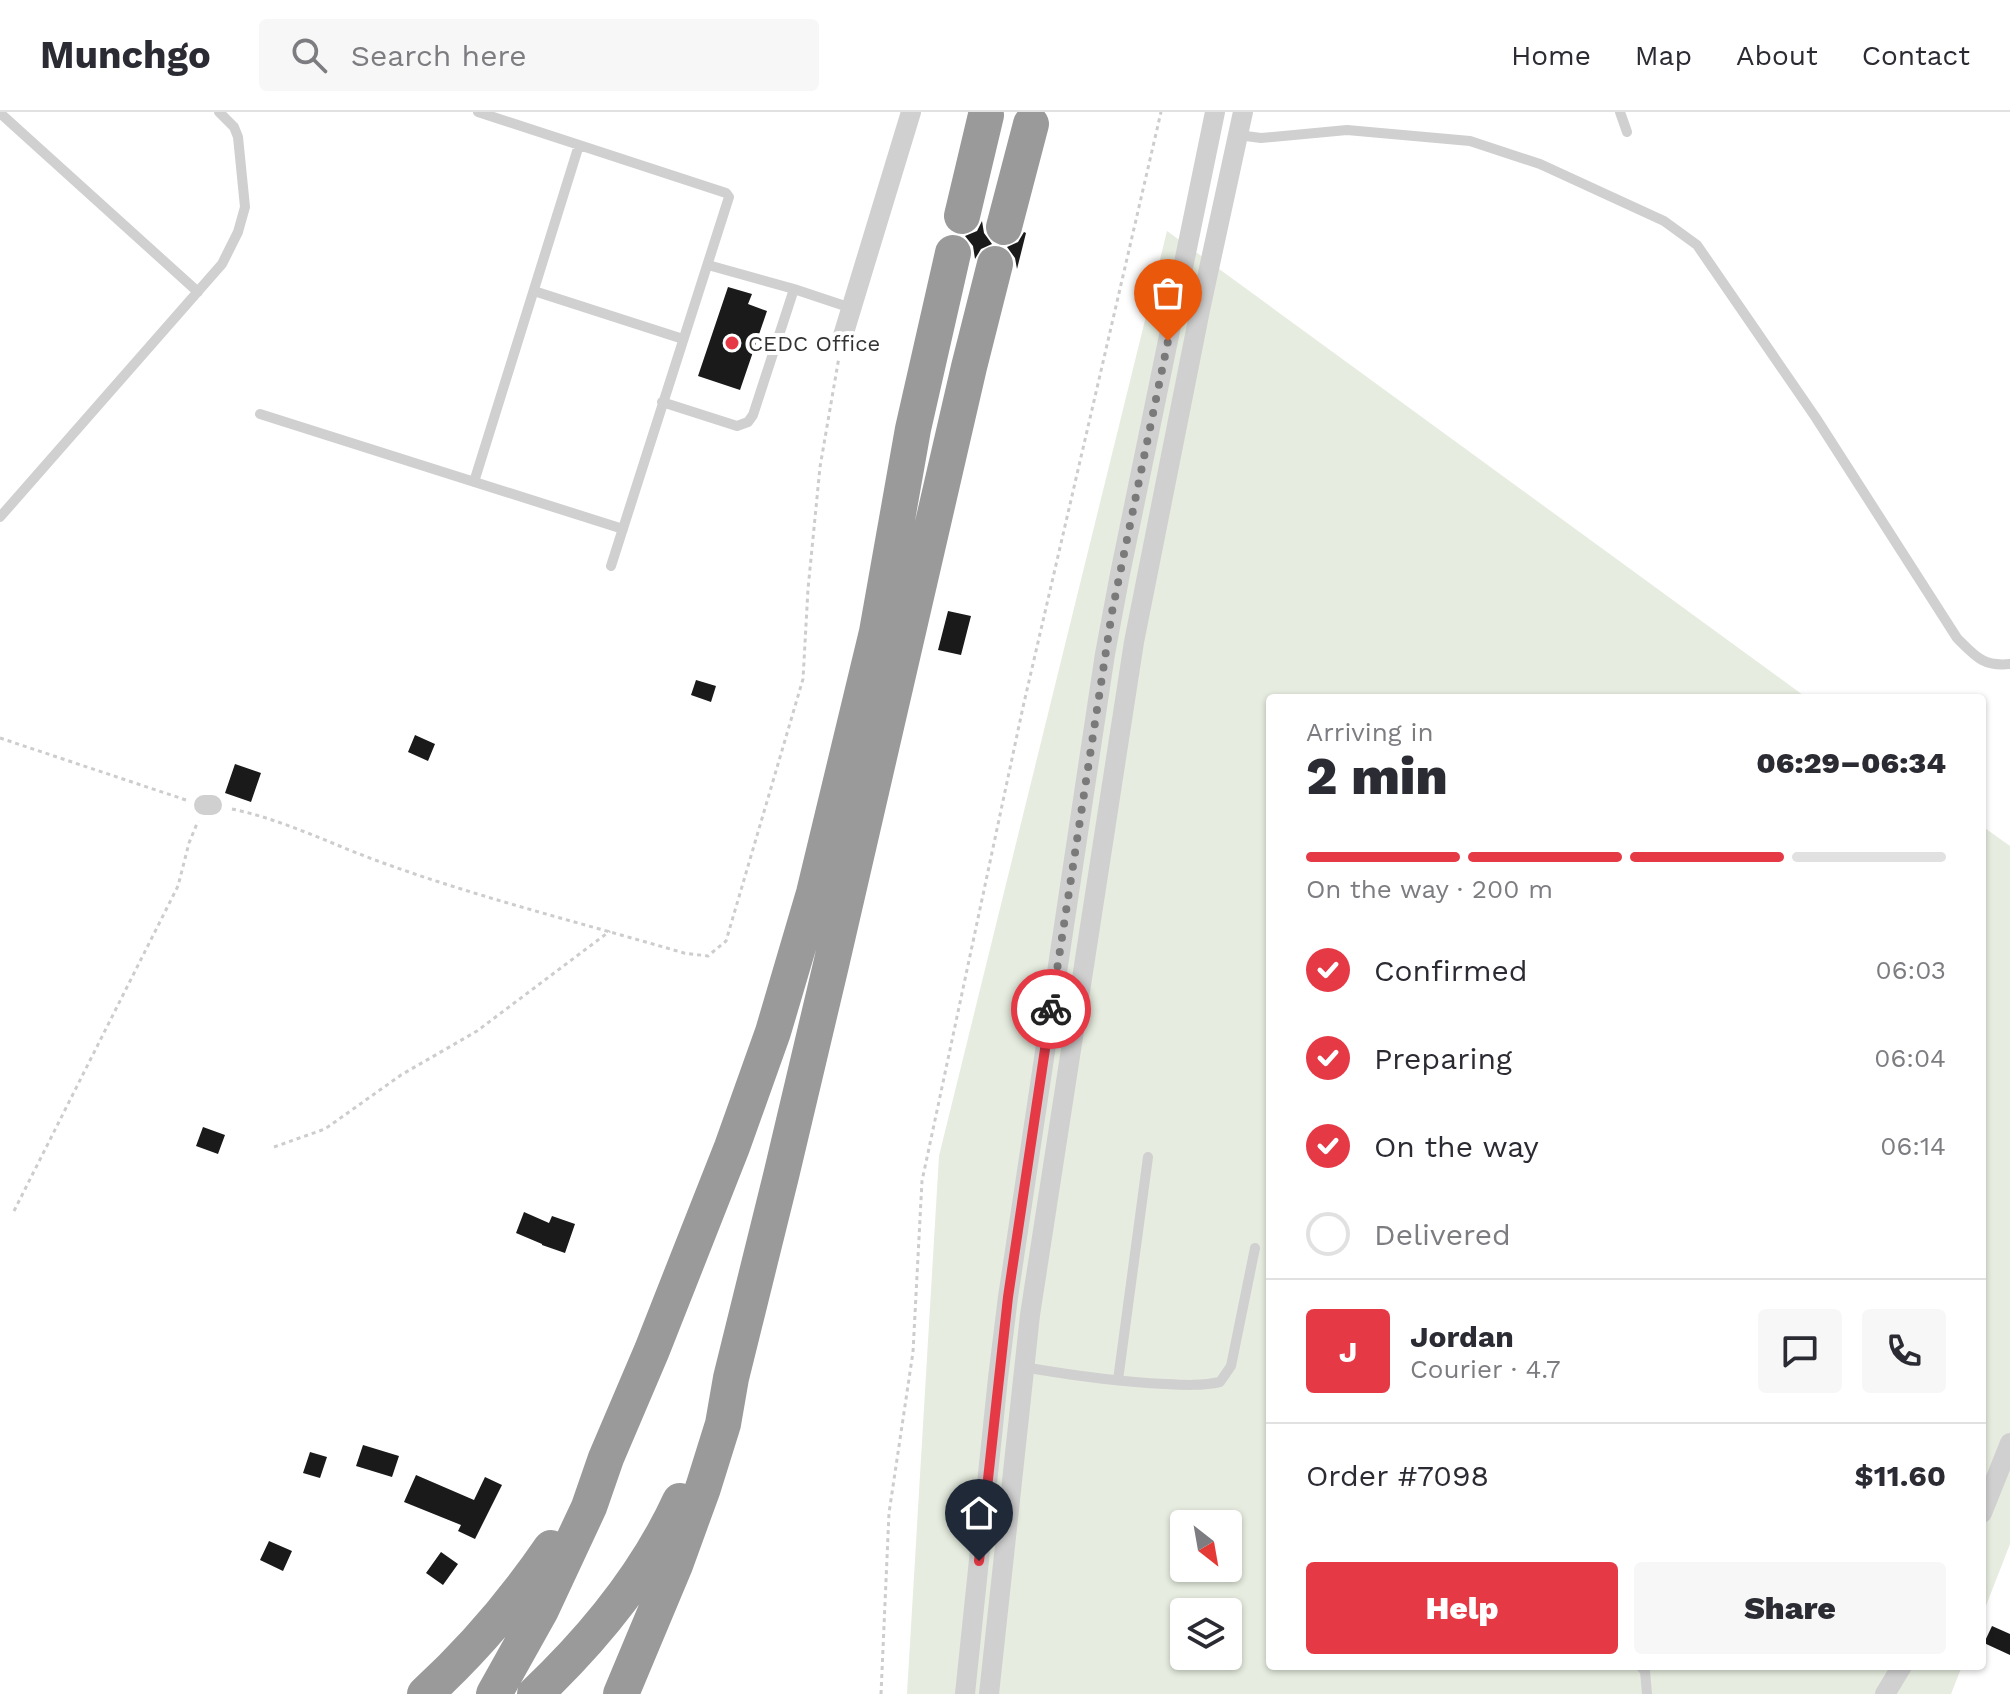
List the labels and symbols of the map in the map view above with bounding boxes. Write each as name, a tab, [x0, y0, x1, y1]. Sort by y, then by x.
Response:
pin	[1134, 259, 1202, 341]
place label: CEDC Office	[748, 331, 880, 356]
marker: CEDC Office	[723, 334, 741, 352]
courier	[1011, 969, 1091, 1049]
pin	[945, 1479, 1013, 1561]
north arrow	[1170, 1510, 1242, 1582]

